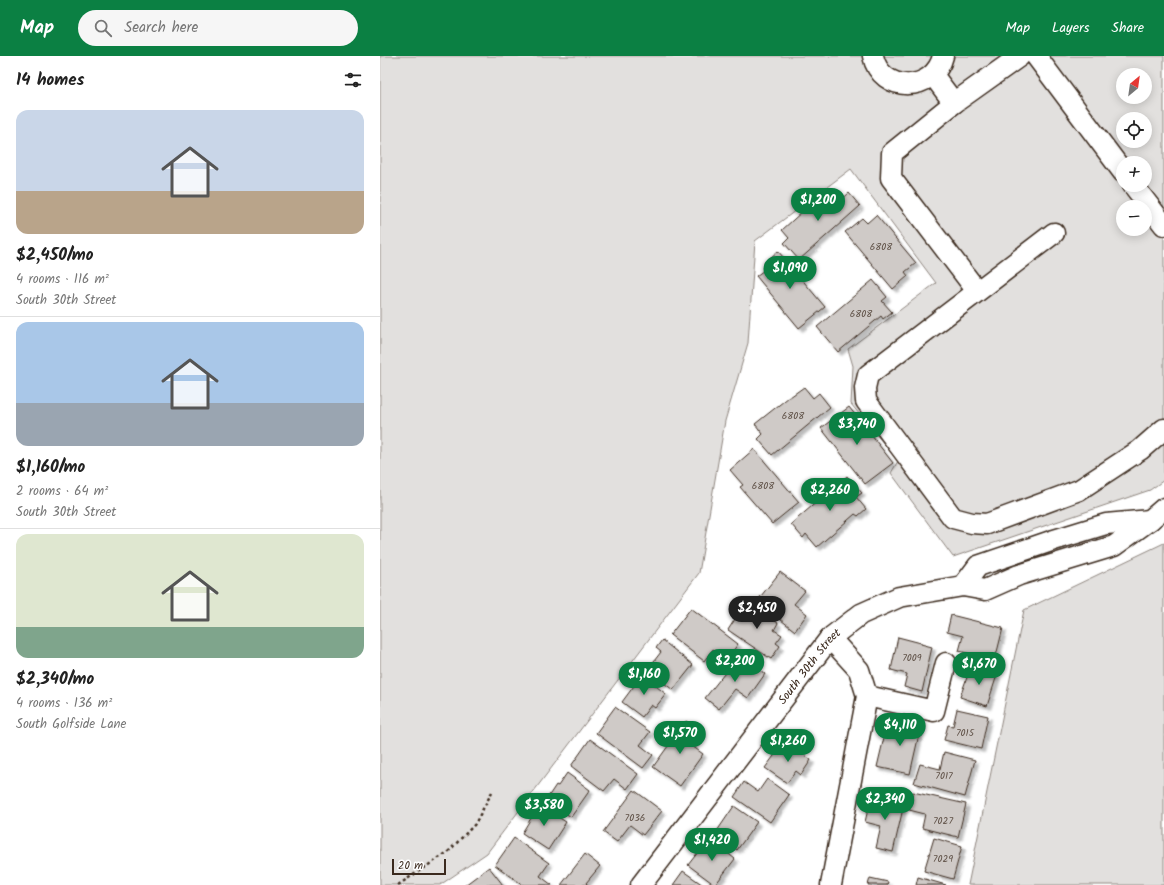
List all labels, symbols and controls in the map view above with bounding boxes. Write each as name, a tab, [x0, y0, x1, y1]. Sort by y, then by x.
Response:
search box	[78, 10, 358, 46]
text: Map	[20, 13, 54, 43]
text: Search here	[124, 16, 198, 40]
icon: search	[92, 17, 114, 39]
text: Map	[1006, 17, 1030, 39]
text: Layers	[1052, 17, 1090, 39]
text: Share	[1112, 17, 1144, 39]
text: 14 homes	[16, 67, 84, 94]
north arrow	[1116, 68, 1152, 104]
map controls	[1116, 68, 1152, 236]
icon: filters	[342, 69, 364, 91]
button: locate	[1116, 112, 1152, 148]
icon: home	[154, 136, 226, 208]
button: +	[1116, 156, 1152, 192]
pin: $1,200	[785, 188, 851, 222]
text: $1,200	[800, 190, 836, 211]
button: −	[1116, 200, 1152, 236]
house number: 6808	[870, 239, 893, 255]
text: $2,450/mo	[16, 242, 94, 269]
pin: $1,090	[757, 256, 823, 290]
text: $1,090	[773, 258, 807, 279]
text: 4 rooms · 116 m²	[16, 269, 109, 290]
text: South 30th Street	[16, 290, 116, 311]
house number: 6808	[850, 306, 873, 322]
icon: home	[154, 348, 226, 420]
house number: 6808	[782, 408, 805, 424]
pin: $3,740	[824, 412, 890, 446]
text: $3,740	[838, 414, 876, 435]
text: $1,160/mo	[16, 454, 85, 481]
house number: 6808	[752, 478, 775, 494]
pin: $2,260	[797, 478, 863, 512]
text: $2,260	[810, 480, 850, 501]
text: 2 rooms · 64 m²	[16, 481, 108, 502]
text: South 30th Street	[16, 502, 116, 523]
icon: home	[154, 560, 226, 632]
pin: $2,450	[724, 596, 790, 630]
text: $2,450	[737, 598, 777, 619]
street label: South 30th Street	[773, 623, 845, 708]
pin: $2,200	[702, 649, 768, 683]
house number: 7009	[902, 650, 922, 666]
text: $2,200	[715, 651, 755, 672]
pin: $1,670	[946, 652, 1012, 686]
text: $1,670	[962, 654, 996, 675]
pin: $1,160	[611, 662, 677, 696]
text: $1,160	[628, 664, 660, 685]
text: $2,340/mo	[16, 666, 94, 693]
text: 4 rooms · 136 m²	[16, 693, 112, 714]
pin: $4,110	[867, 713, 933, 747]
text: South Golfside Lane	[16, 714, 126, 735]
text: $4,110	[884, 715, 916, 736]
pin: $1,570	[647, 721, 713, 755]
text: $1,570	[663, 723, 697, 744]
house number: 7015	[956, 725, 975, 741]
pin: $1,260	[755, 729, 821, 763]
text: $1,260	[770, 731, 806, 752]
house number: 7017	[935, 768, 953, 784]
pin: $2,340	[852, 787, 918, 821]
text: $2,340	[865, 789, 905, 810]
pin: $3,580	[511, 793, 577, 827]
text: $3,580	[524, 795, 564, 816]
house number: 7036	[625, 810, 645, 826]
house number: 7027	[933, 813, 953, 829]
pin: $1,420	[679, 828, 745, 862]
text: $1,420	[694, 830, 730, 851]
house number: 7029	[933, 851, 953, 867]
scale bar	[392, 857, 446, 876]
text: 20 m	[398, 857, 423, 875]

